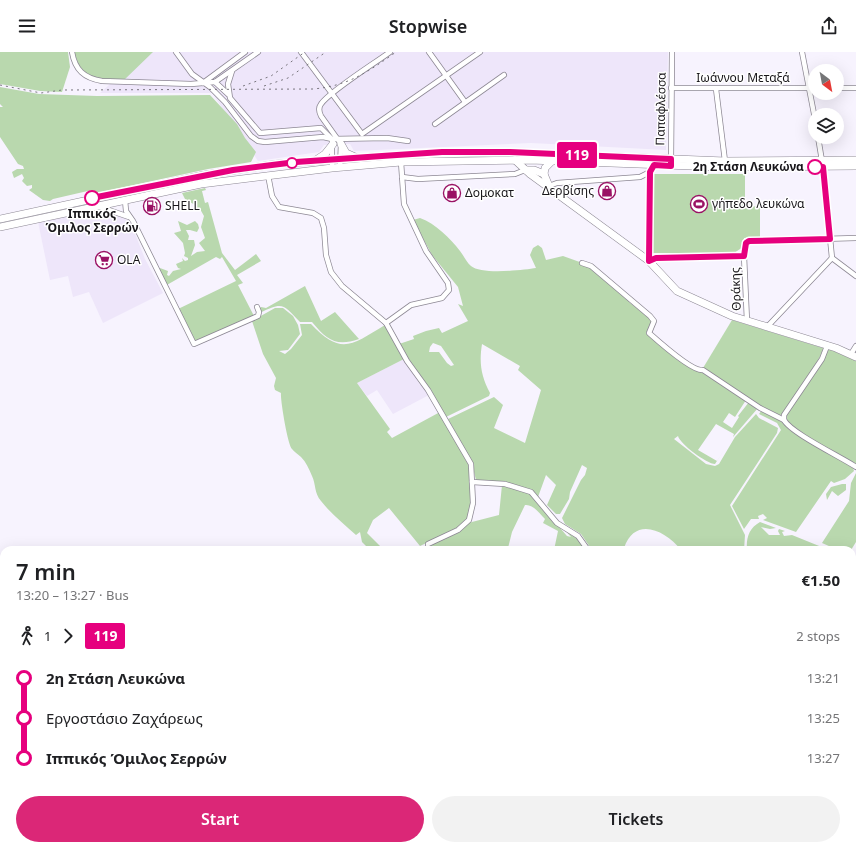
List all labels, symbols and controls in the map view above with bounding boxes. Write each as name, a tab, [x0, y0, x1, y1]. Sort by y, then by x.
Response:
text: Stopwise	[389, 14, 467, 38]
icon: menu	[16, 15, 38, 37]
icon: share	[818, 15, 840, 37]
north arrow	[808, 64, 844, 100]
map controls	[808, 64, 844, 144]
street label: Ιωάννου Μεταξά	[696, 69, 790, 86]
street label: Παπαφλέσσα	[651, 72, 670, 146]
button: layers	[808, 108, 844, 144]
line badge: 119	[554, 142, 600, 168]
text: 119	[565, 145, 589, 164]
unlabelled marker	[286, 157, 298, 169]
place label: 2η Στάση Λευκώνα	[693, 158, 804, 175]
marker: 2η Στάση Λευκώνα	[807, 159, 823, 175]
shop icon: Δερβίσης	[597, 181, 617, 201]
place label: Δερβίσης	[542, 182, 594, 199]
shop icon: Δομοκατ	[442, 183, 462, 203]
place label: Δομοκατ	[465, 184, 514, 201]
marker: Ιππικός Όμιλος Σερρών	[84, 190, 100, 206]
sports icon: γήπεδο λευκώνα	[689, 194, 709, 214]
place label: γήπεδο λευκώνα	[712, 195, 805, 212]
fuel station icon: SHELL	[142, 196, 162, 216]
place label: SHELL	[165, 197, 200, 214]
place label: Ιππικός Όμιλος Σερρών	[46, 205, 139, 236]
supermarket icon: OLA	[94, 250, 114, 270]
place label: OLA	[117, 251, 141, 268]
street label: Θράκης	[726, 267, 745, 311]
text: 7 min	[16, 556, 76, 586]
text: €1.50	[801, 570, 840, 590]
text: 13:20 – 13:27 · Bus	[16, 586, 129, 604]
icon: walk	[16, 625, 38, 647]
icon: forward	[57, 625, 79, 647]
text: 119	[93, 626, 117, 645]
text: 1	[44, 627, 51, 645]
text: 2 stops	[796, 627, 840, 645]
text: 2η Στάση Λευκώνα	[46, 668, 185, 688]
text: 13:21	[807, 669, 840, 687]
text: Εργοστάσιο Ζαχάρεως	[46, 708, 203, 728]
text: 13:25	[807, 709, 840, 727]
text: Ιππικός Όμιλος Σερρών	[46, 748, 227, 768]
text: 13:27	[807, 749, 840, 767]
button: Start	[16, 796, 424, 842]
button: Tickets	[432, 796, 840, 842]

